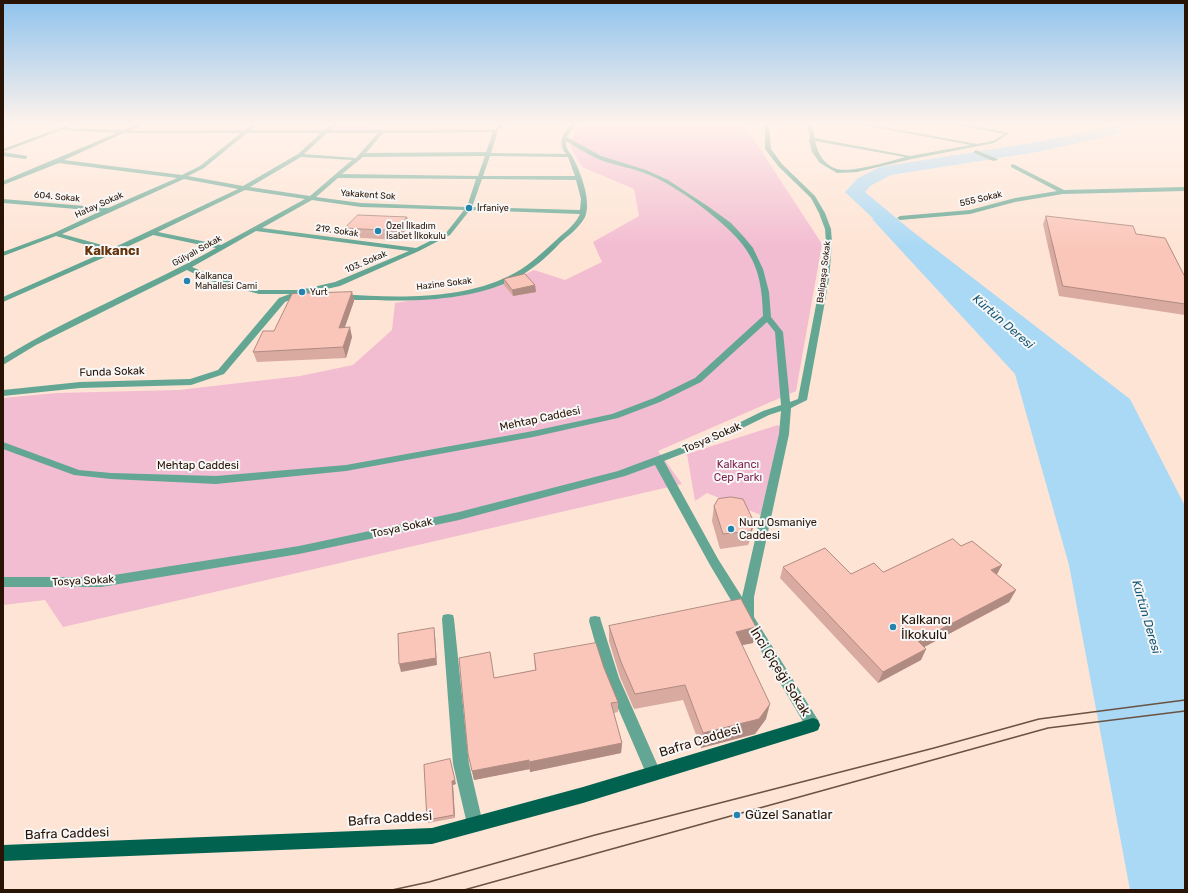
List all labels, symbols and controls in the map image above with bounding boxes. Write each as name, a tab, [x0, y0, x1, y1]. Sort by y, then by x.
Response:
street label: Yakakent Sok	[340, 188, 396, 202]
street label: 555 Sokak	[959, 189, 1003, 209]
street label: 604. Sokak	[34, 190, 80, 204]
street label: Hatay Sokak	[73, 190, 125, 220]
marker: İrfaniye	[464, 203, 474, 213]
place label: İrfaniye	[477, 203, 509, 213]
place label: Özel İlkadım İsabet İlkokulu	[386, 221, 446, 242]
street label: 219. Sokak	[315, 223, 359, 239]
marker: Özel İlkadım İsabet İlkokulu	[373, 226, 383, 236]
street label: Gülyalı Sokak	[170, 233, 224, 269]
street label: Balipaşa Sokak	[815, 240, 833, 304]
district label: Kalkancı	[85, 243, 139, 259]
street label: 103. Sokak	[343, 248, 389, 276]
place label: Kalkanca Mahallesi Cami	[195, 271, 257, 292]
street label: Hazine Sokak	[416, 275, 472, 293]
marker: Kalkanca Mahallesi Cami	[182, 276, 192, 286]
marker: Yurt	[297, 287, 307, 297]
place label: Yurt	[310, 287, 328, 297]
water label: Kürtün Deresi	[970, 292, 1036, 352]
street label: Funda Sokak	[79, 364, 145, 380]
street label: Mehtap Caddesi	[498, 404, 582, 434]
street label: Tosya Sokak	[681, 420, 743, 456]
park label: Kalkancı Cep Parkı	[714, 458, 762, 484]
street label: Mehtap Caddesi	[157, 459, 239, 473]
street label: Tosya Sokak	[370, 515, 434, 541]
place label: Nuru Osmaniye Caddesi	[739, 516, 817, 542]
marker: Nuru Osmaniye Caddesi	[726, 524, 736, 534]
street label: Tosya Sokak	[52, 573, 114, 589]
water label: Kürtün Deresi	[1129, 579, 1163, 655]
place label: Kalkancı İlkokulu	[901, 612, 951, 643]
marker: Kalkancı İlkokulu	[888, 622, 898, 632]
street label: İnci Çiçeği Sokak	[747, 625, 813, 719]
street label: Bafra Caddesi	[657, 721, 743, 761]
place label: Güzel Sanatlar	[745, 807, 832, 823]
street label: Bafra Caddesi	[347, 808, 433, 830]
marker: Güzel Sanatlar	[732, 810, 742, 820]
street label: Bafra Caddesi	[25, 825, 109, 843]

